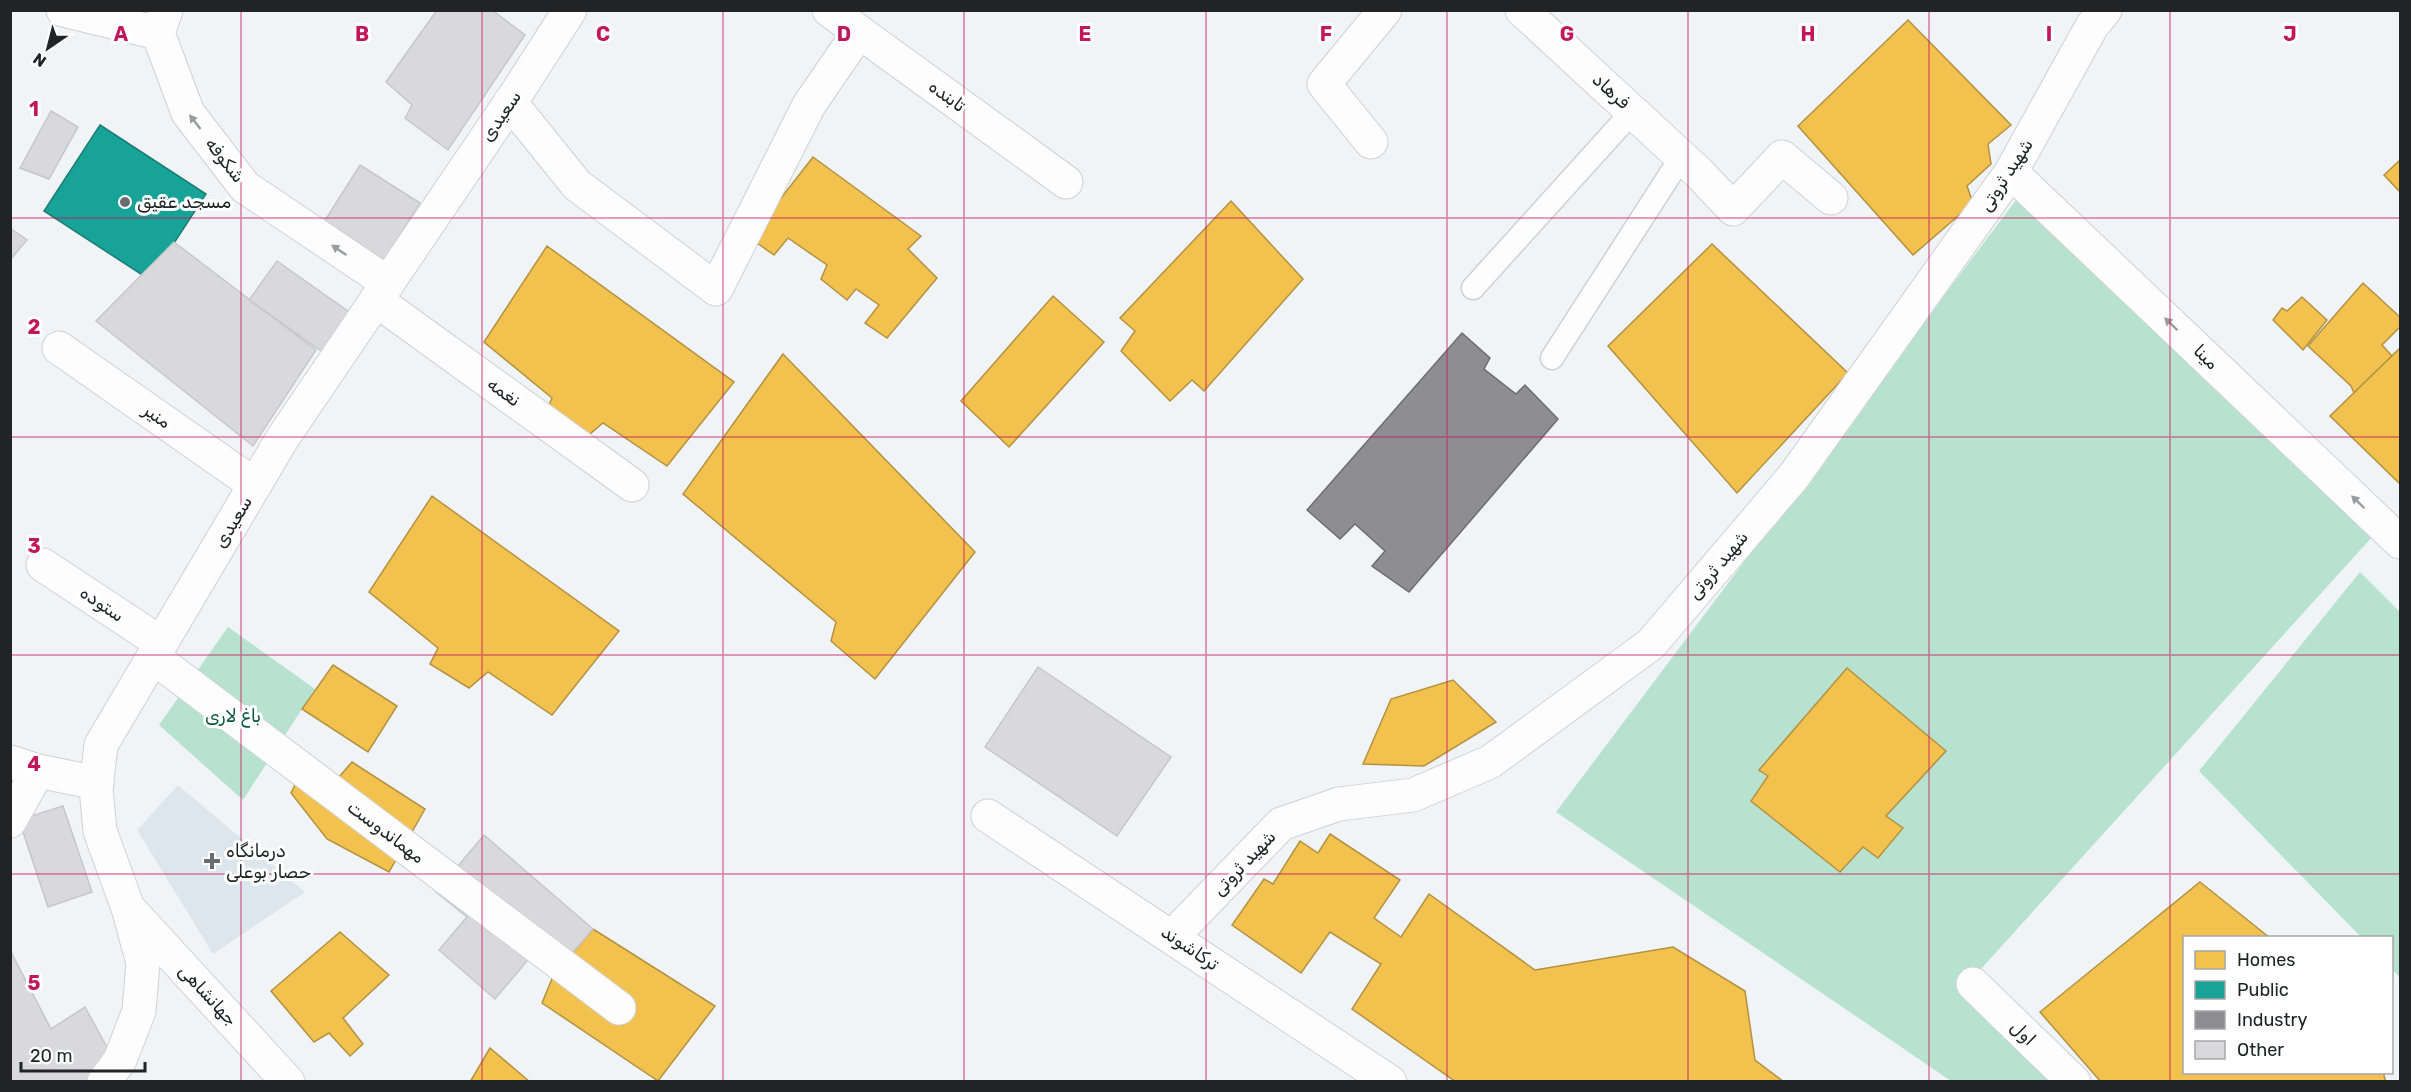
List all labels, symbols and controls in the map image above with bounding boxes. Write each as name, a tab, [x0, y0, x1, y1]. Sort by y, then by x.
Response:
north arrow	[18, 18, 78, 78]
text: A	[114, 22, 129, 46]
text: B	[355, 22, 369, 46]
text: C	[596, 22, 610, 46]
text: D	[837, 22, 851, 46]
text: E	[1079, 22, 1091, 46]
text: F	[1320, 22, 1332, 46]
text: G	[1560, 22, 1574, 46]
text: H	[1801, 22, 1815, 46]
text: I	[2046, 22, 2052, 46]
text: J	[2283, 22, 2297, 46]
text: N	[30, 49, 50, 71]
street label: فرهاد	[1588, 68, 1634, 114]
street label: تابنده	[924, 75, 970, 117]
street label: سعیدی	[476, 86, 526, 146]
text: 1	[29, 97, 39, 121]
one-way arrow	[190, 115, 202, 130]
street label: شکوفه	[200, 133, 250, 187]
street label: شهید ثروتی	[1974, 134, 2038, 216]
place label: مسجد عقیق	[137, 191, 231, 213]
marker: مسجد عقیق	[118, 195, 132, 209]
one-way arrow	[332, 244, 348, 256]
text: 2	[28, 315, 41, 339]
one-way arrow	[2164, 318, 2179, 331]
street label: مینا	[2189, 340, 2223, 374]
street label: نغمه	[483, 373, 525, 411]
street label: منیر	[138, 398, 175, 433]
street label: سعیدی	[209, 492, 257, 552]
one-way arrow	[2351, 495, 2365, 509]
street label: شهید ثروتی	[1683, 526, 1753, 604]
text: 3	[27, 534, 41, 558]
street label: ستوده	[76, 581, 128, 627]
park label: باغ لاری	[205, 705, 261, 728]
text: 4	[27, 752, 41, 776]
street label: مهماندوست	[343, 796, 429, 868]
street label: شهید ثروتی	[1207, 826, 1281, 900]
place label: درمانگاه حصار بوعلی	[226, 840, 311, 883]
marker: درمانگاه حصار بوعلی	[203, 852, 221, 870]
street label: ترکاشوند	[1157, 921, 1223, 975]
legend	[2183, 936, 2393, 1074]
text: Homes	[2237, 949, 2295, 971]
street label: جهانشاهی	[174, 960, 242, 1030]
text: 5	[28, 971, 41, 995]
text: Public	[2237, 979, 2289, 1001]
text: Industry	[2237, 1009, 2307, 1031]
street label: اول	[2006, 1016, 2040, 1050]
scale bar	[21, 1035, 146, 1073]
text: Other	[2237, 1039, 2284, 1061]
text: 20 m	[30, 1045, 72, 1067]

